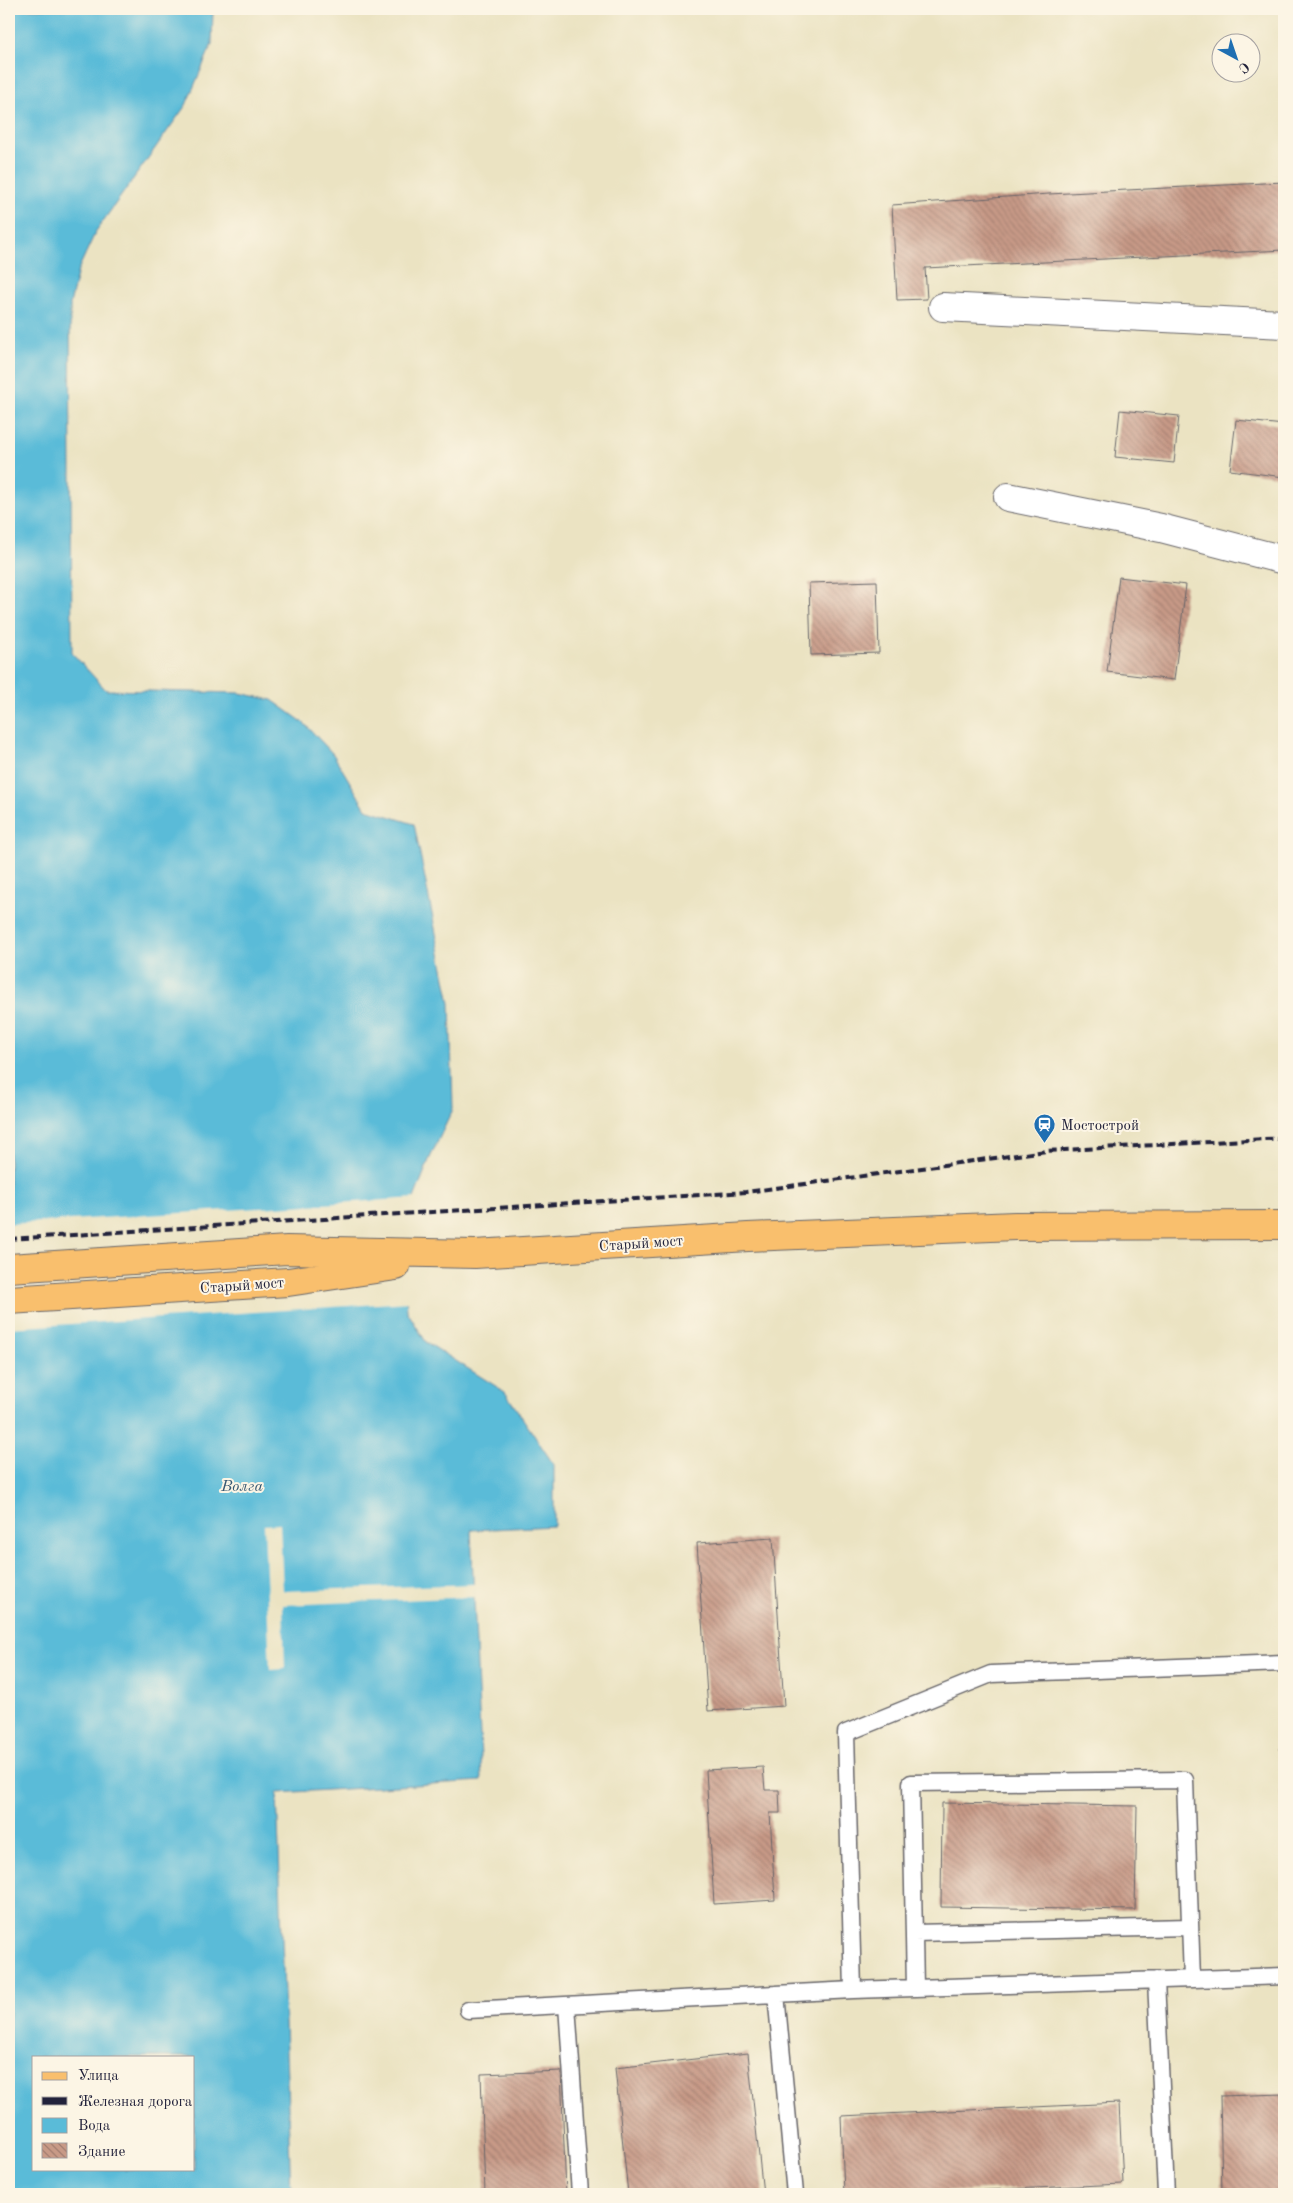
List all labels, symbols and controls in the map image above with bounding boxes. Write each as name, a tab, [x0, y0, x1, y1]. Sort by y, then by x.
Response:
north arrow	[1210, 32, 1260, 82]
text: С	[1236, 59, 1252, 76]
station icon: Мостострой	[1033, 1113, 1057, 1144]
place label: Мостострой	[1061, 1119, 1139, 1134]
street label: Старый мост	[599, 1234, 684, 1255]
street label: Старый мост	[200, 1276, 285, 1297]
water label: Волга	[220, 1479, 263, 1495]
legend	[32, 2056, 195, 2170]
text: Улица	[78, 2069, 119, 2084]
text: Железная дорога	[78, 2095, 193, 2110]
text: Вода	[78, 2119, 111, 2134]
text: Здание	[78, 2145, 125, 2160]

